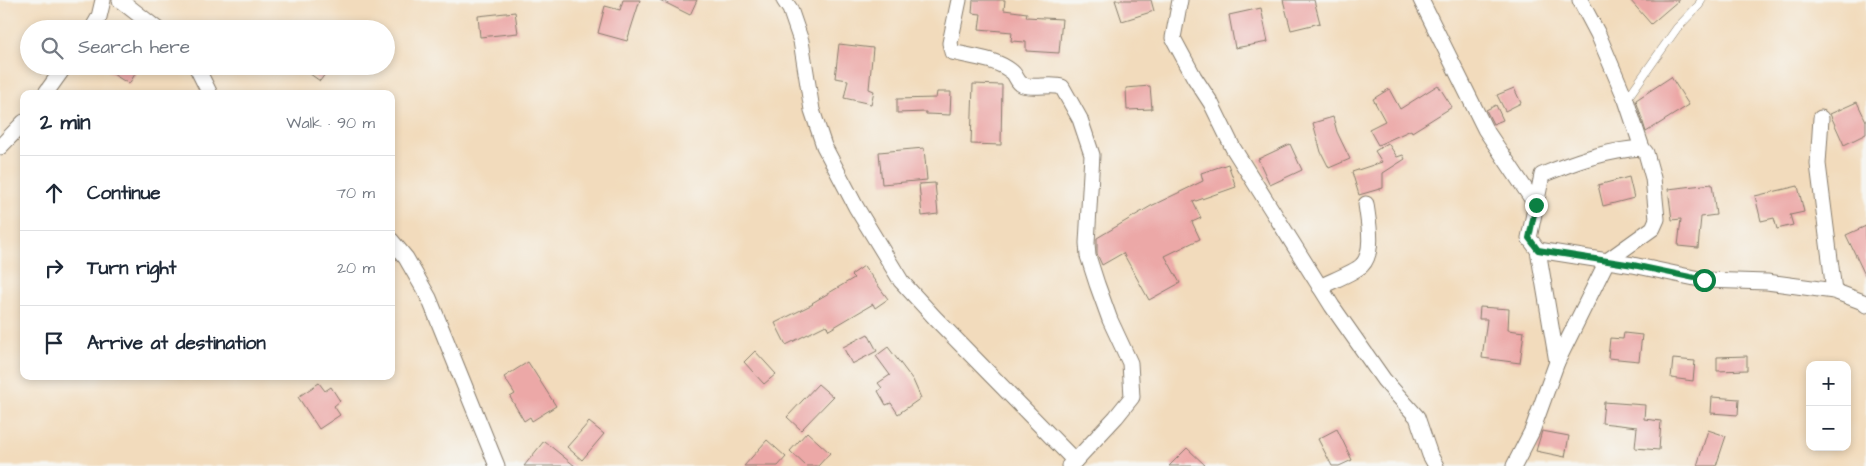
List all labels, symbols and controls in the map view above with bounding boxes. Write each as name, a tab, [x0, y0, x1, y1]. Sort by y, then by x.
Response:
search box	[20, 20, 395, 75]
icon: search	[38, 34, 66, 62]
text: Search here	[78, 34, 190, 61]
text: 2 min	[40, 108, 90, 137]
text: Walk · 90 m	[286, 112, 375, 134]
icon: ahead	[40, 179, 68, 207]
text: Continue	[87, 180, 161, 207]
text: 70 m	[336, 182, 375, 204]
route end	[1525, 194, 1548, 217]
icon: right	[40, 254, 68, 282]
text: Turn right	[87, 255, 176, 282]
text: 20 m	[337, 257, 375, 279]
route start	[1693, 269, 1716, 292]
icon: arrive	[40, 329, 68, 357]
text: Arrive at destination	[87, 330, 266, 357]
map controls	[1806, 361, 1851, 451]
button: +	[1806, 361, 1851, 406]
button: −	[1806, 406, 1851, 451]

